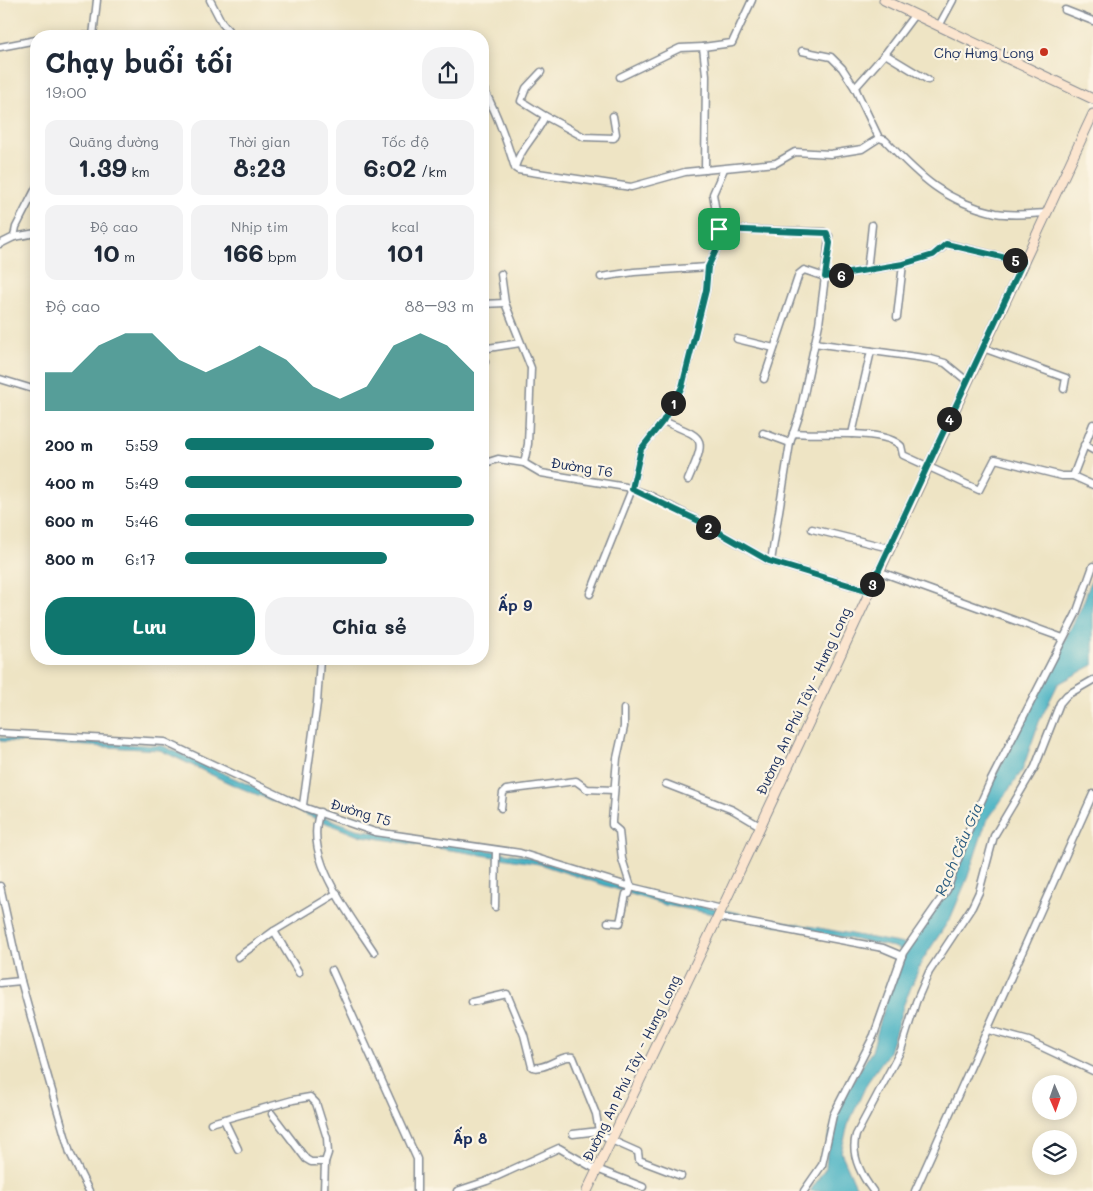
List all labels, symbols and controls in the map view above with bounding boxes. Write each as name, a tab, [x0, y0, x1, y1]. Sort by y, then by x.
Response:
place label: Chợ Hưng Long	[934, 43, 1034, 62]
text: Chạy buổi tối	[45, 44, 234, 80]
marker: Chợ Hưng Long	[1038, 46, 1050, 58]
button: share	[422, 47, 474, 99]
text: 19:00	[45, 81, 86, 102]
text: Quãng đường	[69, 132, 159, 151]
text: Thời gian	[229, 132, 290, 151]
text: Tốc độ	[382, 132, 429, 151]
text: 1.39	[78, 151, 127, 183]
text: 8:23	[233, 151, 286, 183]
text: 6:02	[363, 151, 417, 183]
text: km	[127, 162, 150, 181]
text: /km	[417, 162, 447, 181]
pin	[698, 208, 740, 250]
icon: arrive	[705, 215, 733, 243]
text: Độ cao	[90, 217, 138, 236]
text: Nhịp tim	[231, 217, 288, 236]
text: kcal	[391, 217, 419, 236]
text: 10	[92, 236, 120, 268]
text: 166	[222, 236, 264, 268]
text: 101	[386, 236, 424, 268]
text: m	[120, 247, 135, 266]
text: bpm	[264, 247, 297, 266]
pin: 5	[1002, 248, 1028, 272]
text: 5	[1011, 251, 1020, 270]
pin: 6	[828, 262, 854, 288]
text: 6	[837, 266, 846, 285]
text: Độ cao	[45, 295, 100, 316]
text: 88–93 m	[405, 295, 474, 316]
pin: 1	[660, 390, 686, 416]
text: 1	[670, 394, 677, 413]
pin: 4	[936, 406, 962, 432]
text: 4	[945, 410, 954, 429]
text: 200 m	[45, 434, 93, 455]
text: 5:59	[125, 434, 158, 455]
street label: Đường T6	[550, 453, 614, 481]
text: 400 m	[45, 472, 94, 493]
text: 5:49	[125, 472, 158, 493]
text: 600 m	[45, 510, 94, 531]
text: 5:46	[125, 510, 158, 531]
pin: 2	[696, 514, 720, 540]
text: 2	[705, 518, 712, 537]
text: 800 m	[45, 548, 94, 569]
text: 6:17	[125, 548, 156, 569]
pin: 3	[860, 572, 884, 596]
text: 3	[868, 575, 877, 594]
district label: Ấp 9	[498, 593, 532, 615]
button: Lưu	[45, 597, 255, 655]
button: Chia sẻ	[265, 597, 474, 655]
street label: Đường An Phú Tây - Hưng Long	[751, 604, 855, 798]
street label: Đường T5	[328, 794, 394, 830]
water label: Rạch Cầu Gia	[929, 799, 987, 899]
street label: Đường An Phú Tây - Hưng Long	[577, 972, 685, 1164]
north arrow	[1032, 1075, 1078, 1120]
map controls	[1032, 1075, 1077, 1175]
district label: Ấp 8	[453, 1126, 487, 1148]
button: layers	[1032, 1130, 1077, 1175]

